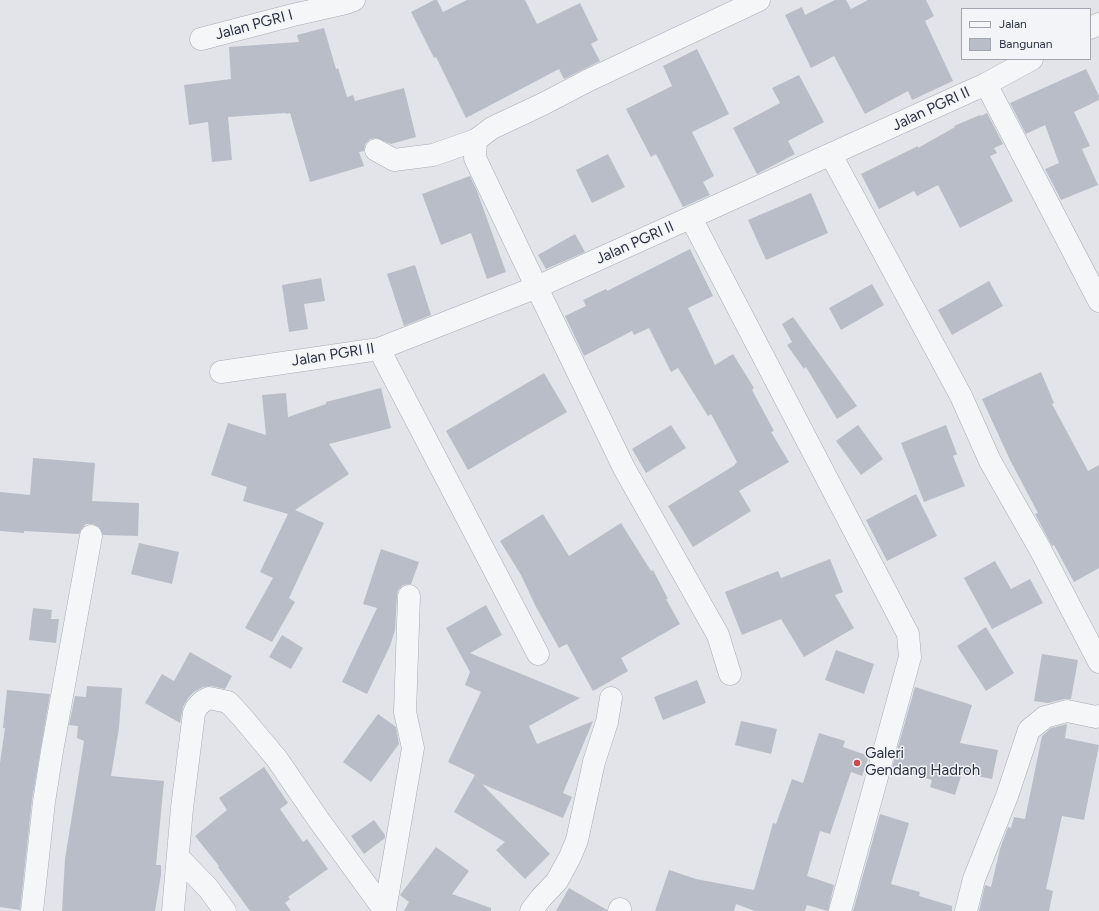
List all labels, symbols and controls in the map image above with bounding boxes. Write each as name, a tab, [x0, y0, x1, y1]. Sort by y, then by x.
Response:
street label: Jalan PGRI I	[213, 6, 295, 44]
legend	[961, 8, 1091, 60]
text: Jalan	[999, 17, 1027, 31]
text: Bangunan	[999, 37, 1052, 51]
street label: Jalan PGRI II	[889, 83, 973, 135]
street label: Jalan PGRI II	[593, 218, 677, 268]
street label: Jalan PGRI II	[290, 340, 376, 370]
place label: Galeri Gendang Hadroh	[865, 745, 980, 780]
marker: Galeri Gendang Hadroh	[852, 758, 862, 768]

